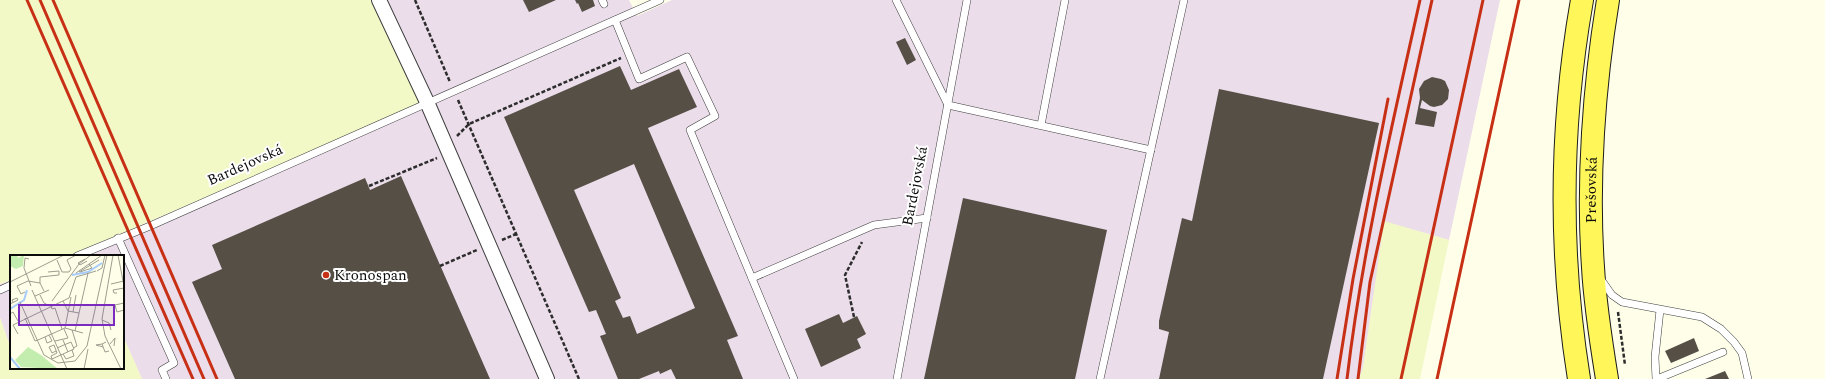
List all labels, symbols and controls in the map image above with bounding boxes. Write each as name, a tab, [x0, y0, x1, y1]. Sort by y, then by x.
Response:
street label: Bardejovská	[203, 138, 287, 192]
street label: Bardejovská	[896, 144, 934, 228]
street label: Prešovská	[1579, 156, 1603, 223]
inset map	[10, 255, 124, 369]
place label: Kronospan	[334, 264, 407, 287]
marker: Kronospan	[321, 270, 331, 280]

